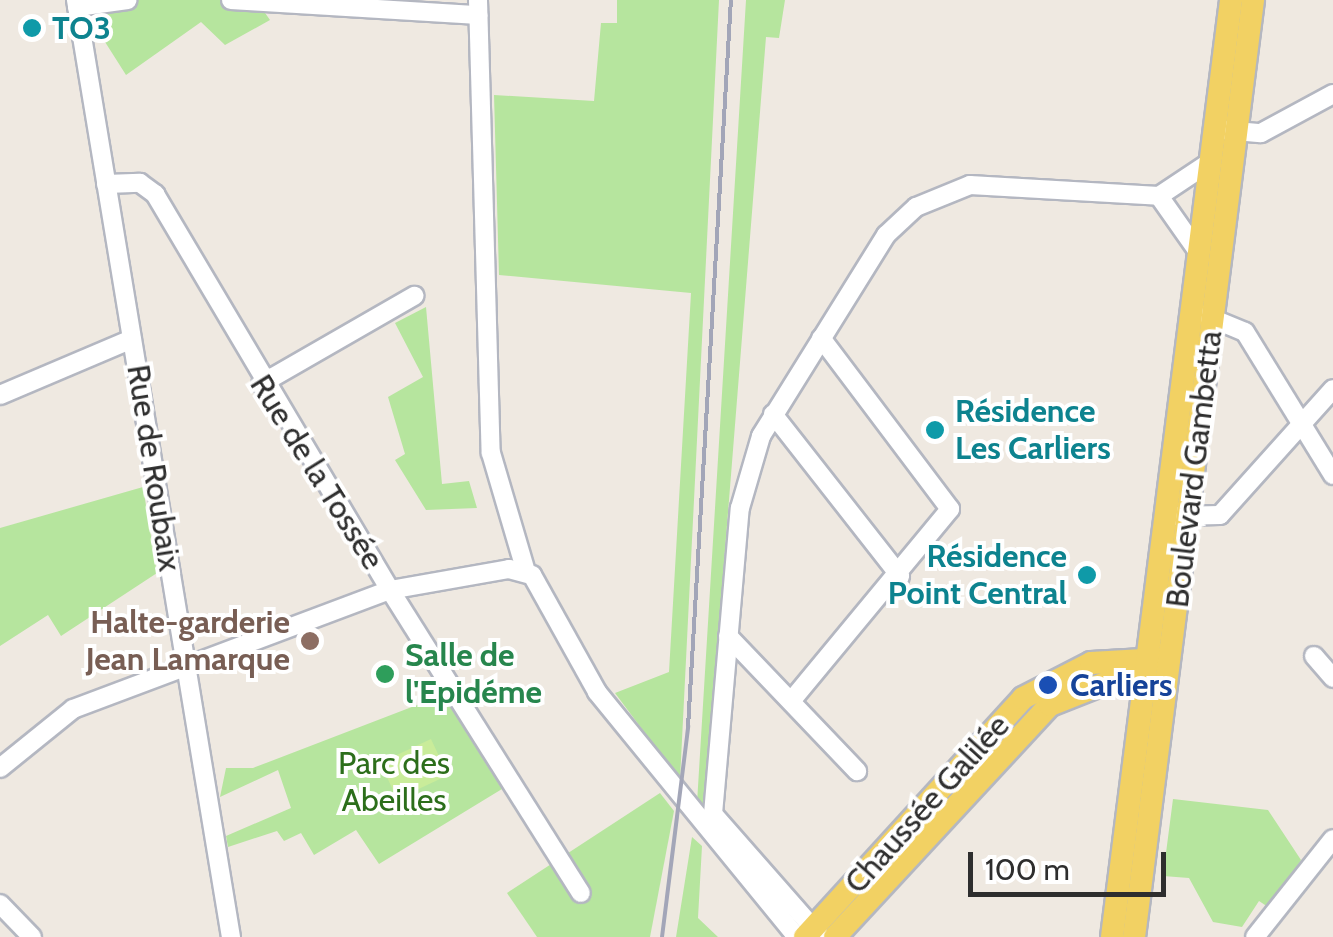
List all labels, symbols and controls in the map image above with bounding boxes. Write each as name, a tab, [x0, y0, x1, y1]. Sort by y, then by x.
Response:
place label: TO3	[52, 9, 111, 47]
marker: TO3	[21, 17, 43, 39]
street label: Boulevard Gambetta	[1158, 328, 1230, 610]
street label: Rue de Roubaix	[119, 362, 189, 574]
street label: Rue de la Tossée	[242, 368, 392, 576]
place label: Résidence Les Carliers	[955, 393, 1111, 468]
marker: Résidence Les Carliers	[924, 419, 946, 441]
place label: Résidence Point Central	[888, 538, 1067, 613]
marker: Résidence Point Central	[1076, 564, 1098, 586]
place label: Halte-garderie Jean Lamarque	[86, 604, 290, 679]
marker: Halte-garderie Jean Lamarque	[299, 630, 321, 652]
place label: Salle de l'Epidéme	[405, 637, 542, 712]
marker: Salle de l'Epidéme	[374, 663, 396, 685]
place label: Carliers	[1070, 666, 1173, 704]
marker: Carliers	[1035, 672, 1061, 698]
street label: Chaussée Galilée	[837, 707, 1017, 901]
park label: Parc des Abeilles	[338, 745, 450, 820]
scale bar	[973, 832, 1170, 894]
text: 100 m	[985, 851, 1070, 888]

